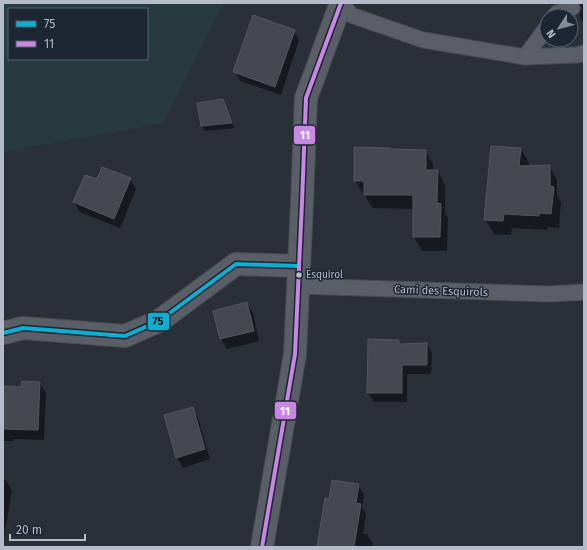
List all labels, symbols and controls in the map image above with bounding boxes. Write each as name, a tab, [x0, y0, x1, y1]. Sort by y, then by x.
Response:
legend	[8, 8, 148, 60]
north arrow	[539, 8, 579, 48]
text: 75	[44, 17, 55, 31]
text: N	[544, 27, 559, 40]
text: 11	[44, 37, 54, 51]
line badge: 11	[293, 125, 316, 145]
text: 11	[300, 129, 310, 142]
place label: Esquirol	[306, 269, 343, 281]
marker: Esquirol	[294, 270, 304, 280]
street label: Cami des Esquirols	[394, 283, 488, 299]
line badge: 75	[147, 312, 170, 331]
text: 75	[153, 315, 164, 328]
line badge: 11	[274, 401, 297, 420]
text: 11	[280, 405, 290, 418]
scale bar	[10, 516, 85, 542]
text: 20 m	[16, 523, 42, 537]

